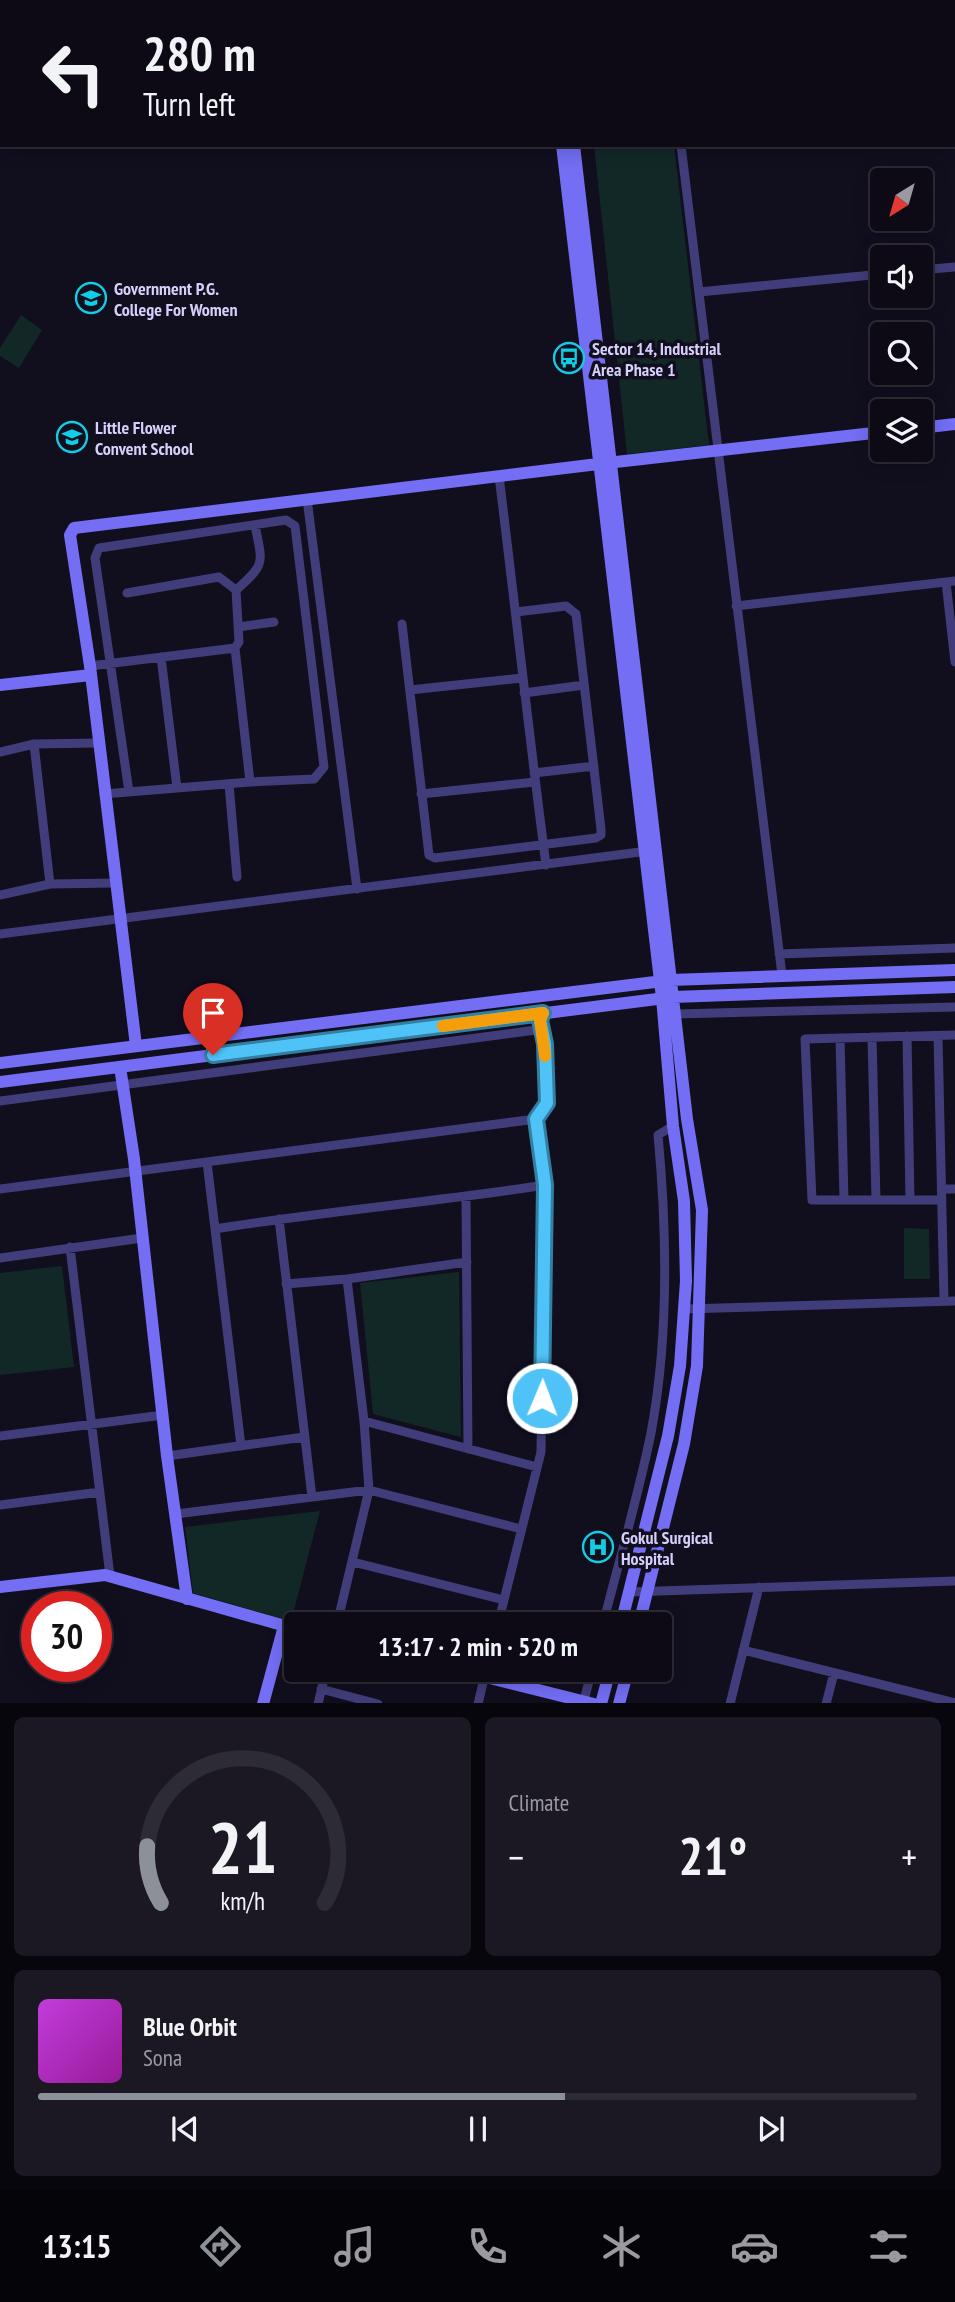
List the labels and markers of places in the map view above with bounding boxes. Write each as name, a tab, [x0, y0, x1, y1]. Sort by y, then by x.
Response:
place label: Government P.G. College For Women	[114, 277, 238, 321]
school or university icon: Government P.G. College For Women	[74, 281, 108, 315]
place label: Sector 14, Industrial Area Phase 1	[591, 337, 722, 381]
bus stop icon: Sector 14, Industrial Area Phase 1	[552, 341, 586, 375]
place label: Little Flower Convent School	[95, 416, 194, 460]
school or university icon: Little Flower Convent School	[55, 420, 89, 454]
pin	[183, 983, 243, 1055]
place label: Gokul Surgical Hospital	[621, 1526, 714, 1570]
hospital icon: Gokul Surgical Hospital	[581, 1530, 615, 1564]

